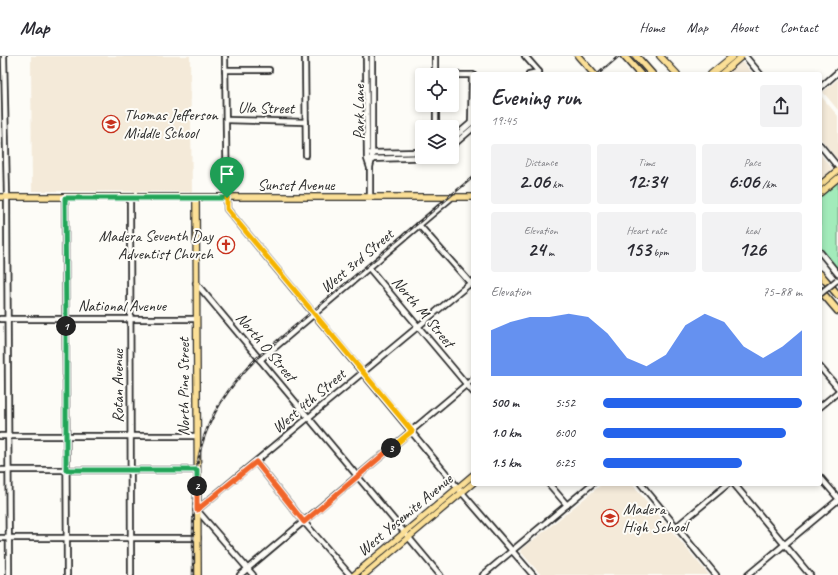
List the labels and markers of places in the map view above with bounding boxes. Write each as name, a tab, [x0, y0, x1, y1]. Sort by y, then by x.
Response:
place label: Thomas Jefferson Middle School	[124, 105, 218, 143]
school or university icon: Thomas Jefferson Middle School	[101, 114, 121, 134]
pin	[210, 157, 244, 198]
place label: Madera Seventh Day Adventist Church	[99, 226, 215, 264]
church icon: Madera Seventh Day Adventist Church	[216, 235, 236, 255]
pin: 1	[56, 316, 76, 336]
pin: 3	[381, 438, 401, 458]
pin: 2	[187, 476, 207, 496]
place label: Madera High School	[623, 499, 690, 537]
school or university icon: Madera High School	[600, 508, 620, 528]

